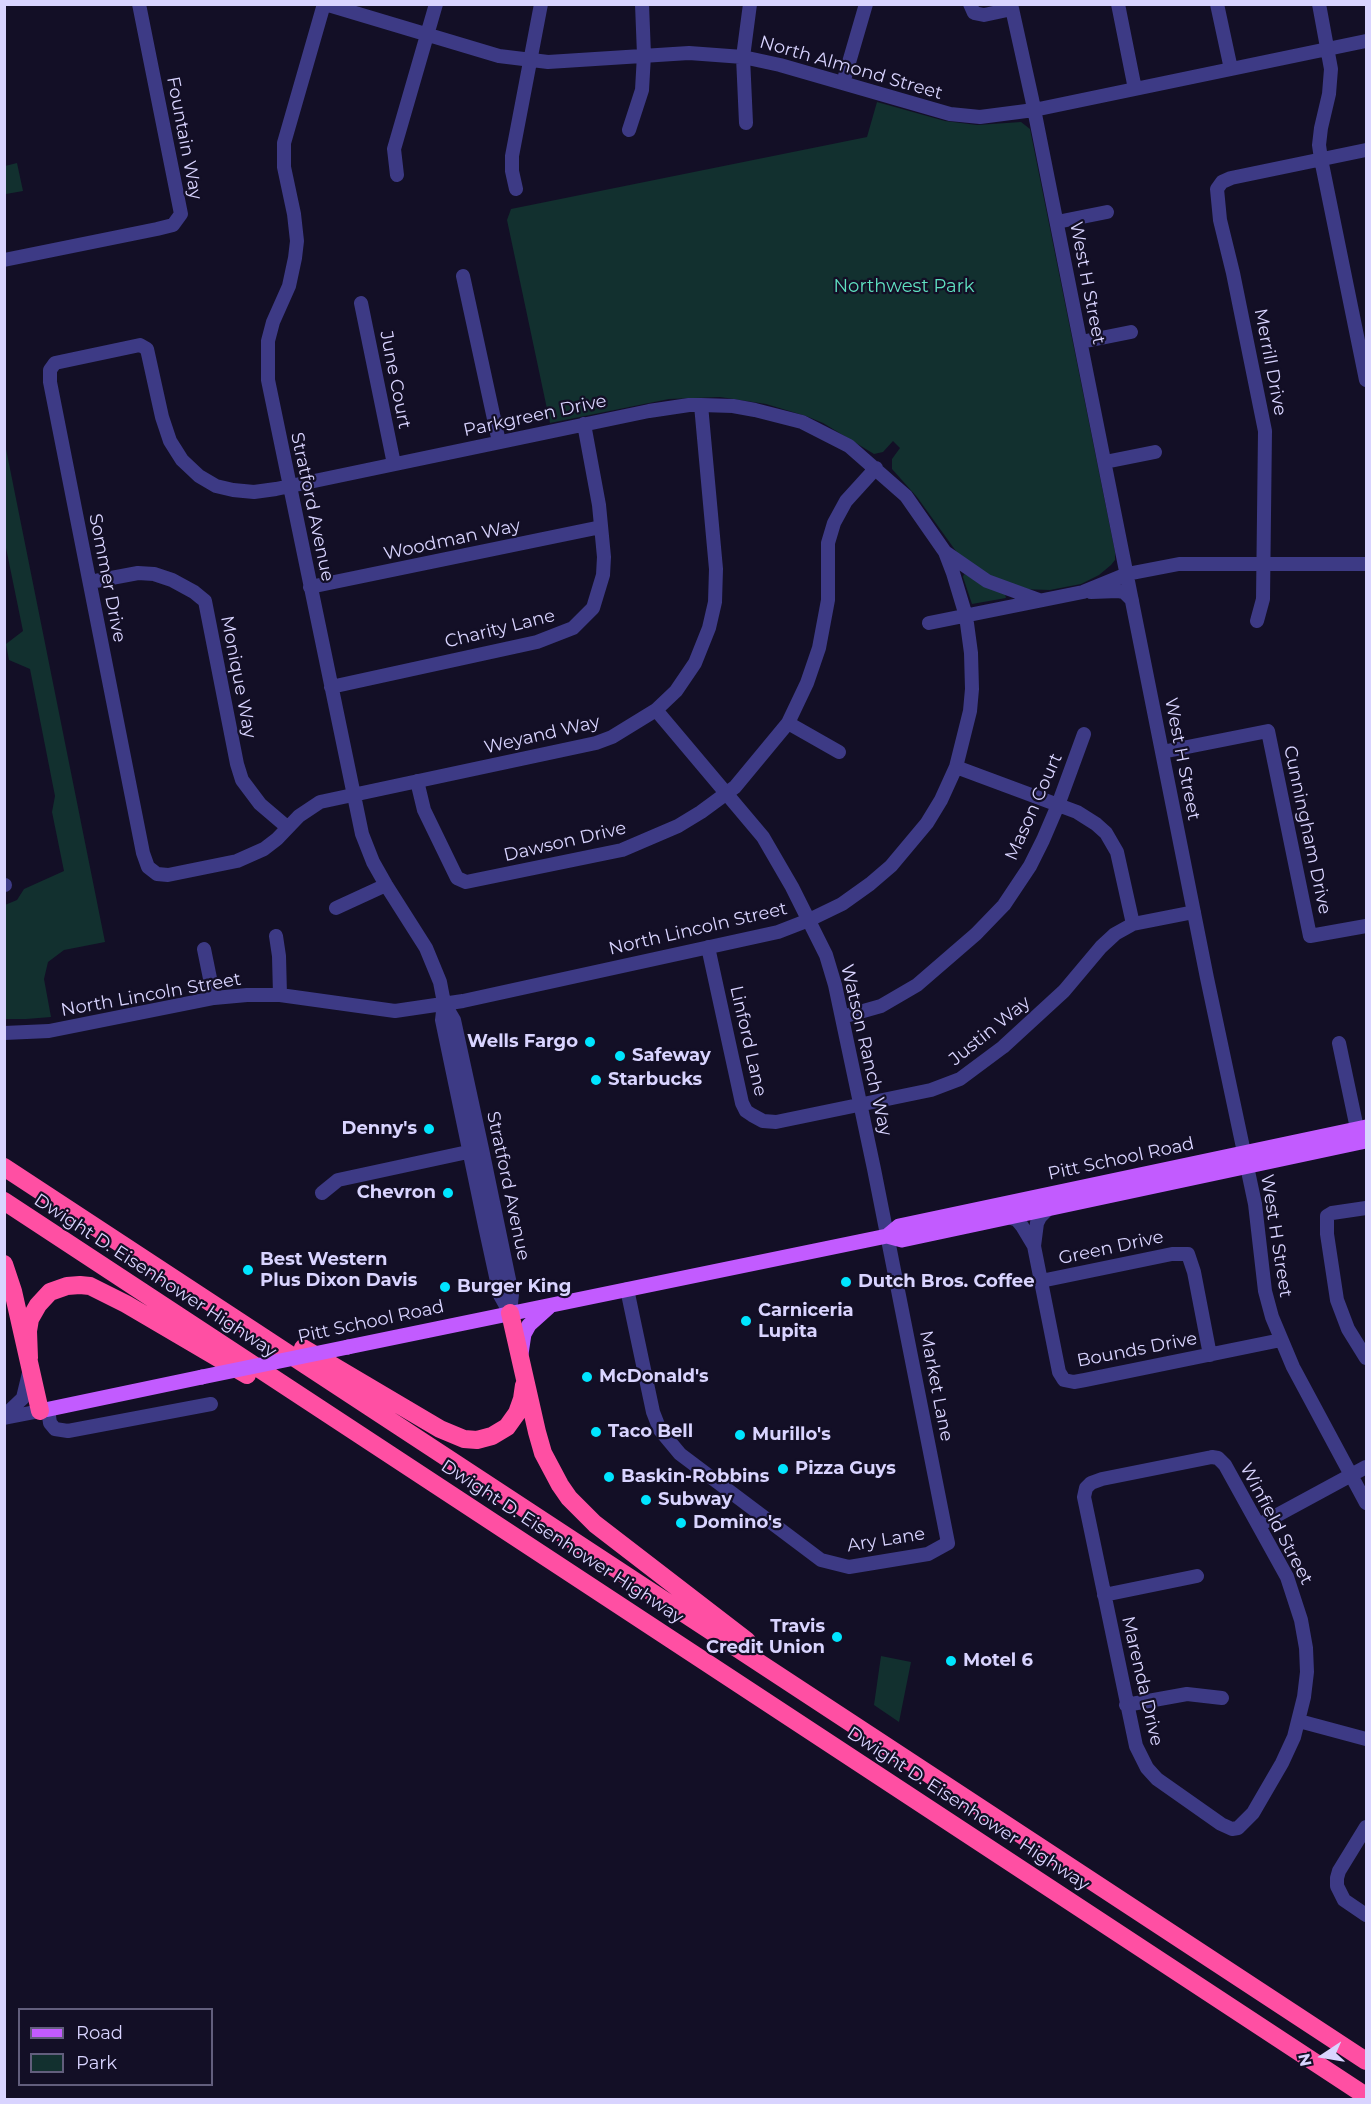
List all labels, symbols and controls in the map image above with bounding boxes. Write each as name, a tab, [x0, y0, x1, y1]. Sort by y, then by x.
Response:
street label: North Almond Street	[757, 32, 945, 104]
street label: Fountain Way	[161, 75, 207, 201]
street label: West H Street	[1065, 220, 1109, 346]
park label: Northwest Park	[833, 276, 975, 298]
street label: Merrill Drive	[1249, 307, 1291, 417]
street label: June Court	[375, 329, 415, 431]
street label: Parkgreen Drive	[461, 390, 609, 442]
street label: Stratford Avenue	[286, 430, 338, 584]
street label: Sommer Drive	[84, 512, 130, 644]
street label: Woodman Way	[382, 515, 522, 565]
street label: Charity Lane	[443, 605, 557, 653]
street label: Monique Way	[216, 614, 260, 740]
street label: West H Street	[1160, 696, 1204, 822]
street label: Weyand Way	[482, 711, 602, 759]
street label: Cunningham Drive	[1279, 744, 1335, 916]
street label: Mason Court	[1001, 750, 1067, 864]
street label: Dawson Drive	[502, 817, 628, 867]
street label: North Lincoln Street	[607, 898, 789, 960]
street label: Watson Ranch Way	[836, 962, 896, 1138]
street label: North Lincoln Street	[59, 969, 243, 1021]
street label: Linford Lane	[725, 984, 771, 1098]
street label: Justin Way	[945, 992, 1035, 1070]
place label: Wells Fargo	[467, 1031, 578, 1053]
marker: Wells Fargo	[583, 1035, 597, 1049]
place label: Safeway	[632, 1045, 711, 1067]
marker: Safeway	[613, 1049, 627, 1063]
place label: Starbucks	[608, 1069, 702, 1091]
marker: Starbucks	[589, 1073, 603, 1087]
street label: Stratford Avenue	[482, 1109, 534, 1263]
place label: Denny's	[342, 1118, 417, 1140]
marker: Denny's	[422, 1122, 436, 1136]
street label: Pitt School Road	[1046, 1133, 1196, 1185]
street label: West H Street	[1256, 1173, 1296, 1299]
place label: Chevron	[357, 1182, 436, 1204]
marker: Chevron	[441, 1186, 455, 1200]
street label: Dwight D. Eisenhower Highway	[30, 1189, 280, 1363]
street label: Green Drive	[1057, 1226, 1165, 1270]
place label: Best Western Plus Dixon Davis	[260, 1249, 417, 1292]
marker: Best Western Plus Dixon Davis	[241, 1263, 255, 1277]
place label: Dutch Bros. Coffee	[858, 1271, 1035, 1293]
marker: Dutch Bros. Coffee	[839, 1275, 853, 1289]
place label: Burger King	[457, 1276, 571, 1298]
marker: Burger King	[438, 1280, 452, 1294]
street label: Pitt School Road	[296, 1296, 446, 1348]
place label: Carniceria Lupita	[758, 1300, 854, 1342]
marker: Carniceria Lupita	[739, 1314, 753, 1328]
street label: Bounds Drive	[1075, 1328, 1199, 1372]
street label: Market Lane	[915, 1329, 957, 1443]
place label: McDonald's	[599, 1366, 709, 1388]
marker: McDonald's	[580, 1370, 594, 1384]
place label: Taco Bell	[608, 1421, 693, 1443]
place label: Murillo's	[752, 1424, 831, 1446]
marker: Taco Bell	[589, 1425, 603, 1439]
marker: Murillo's	[733, 1428, 747, 1442]
street label: Dwight D. Eisenhower Highway	[437, 1455, 687, 1629]
place label: Pizza Guys	[795, 1458, 896, 1480]
street label: Winfield Street	[1235, 1459, 1317, 1589]
marker: Pizza Guys	[776, 1462, 790, 1476]
place label: Baskin-Robbins	[621, 1466, 769, 1488]
marker: Baskin-Robbins	[602, 1470, 616, 1484]
place label: Subway	[658, 1489, 732, 1511]
marker: Subway	[639, 1493, 653, 1507]
place label: Domino's	[693, 1512, 782, 1534]
marker: Domino's	[674, 1516, 688, 1530]
street label: Ary Lane	[845, 1523, 927, 1557]
street label: Marenda Drive	[1117, 1614, 1167, 1748]
place label: Travis Credit Union	[706, 1616, 825, 1658]
marker: Travis Credit Union	[830, 1630, 844, 1644]
place label: Motel 6	[963, 1650, 1033, 1672]
marker: Motel 6	[944, 1654, 958, 1668]
street label: Dwight D. Eisenhower Highway	[843, 1722, 1093, 1896]
legend	[18, 2008, 213, 2086]
text: Road	[76, 2022, 123, 2044]
north arrow	[1293, 2026, 1353, 2086]
text: Park	[76, 2052, 117, 2074]
text: N	[1294, 2052, 1316, 2068]

